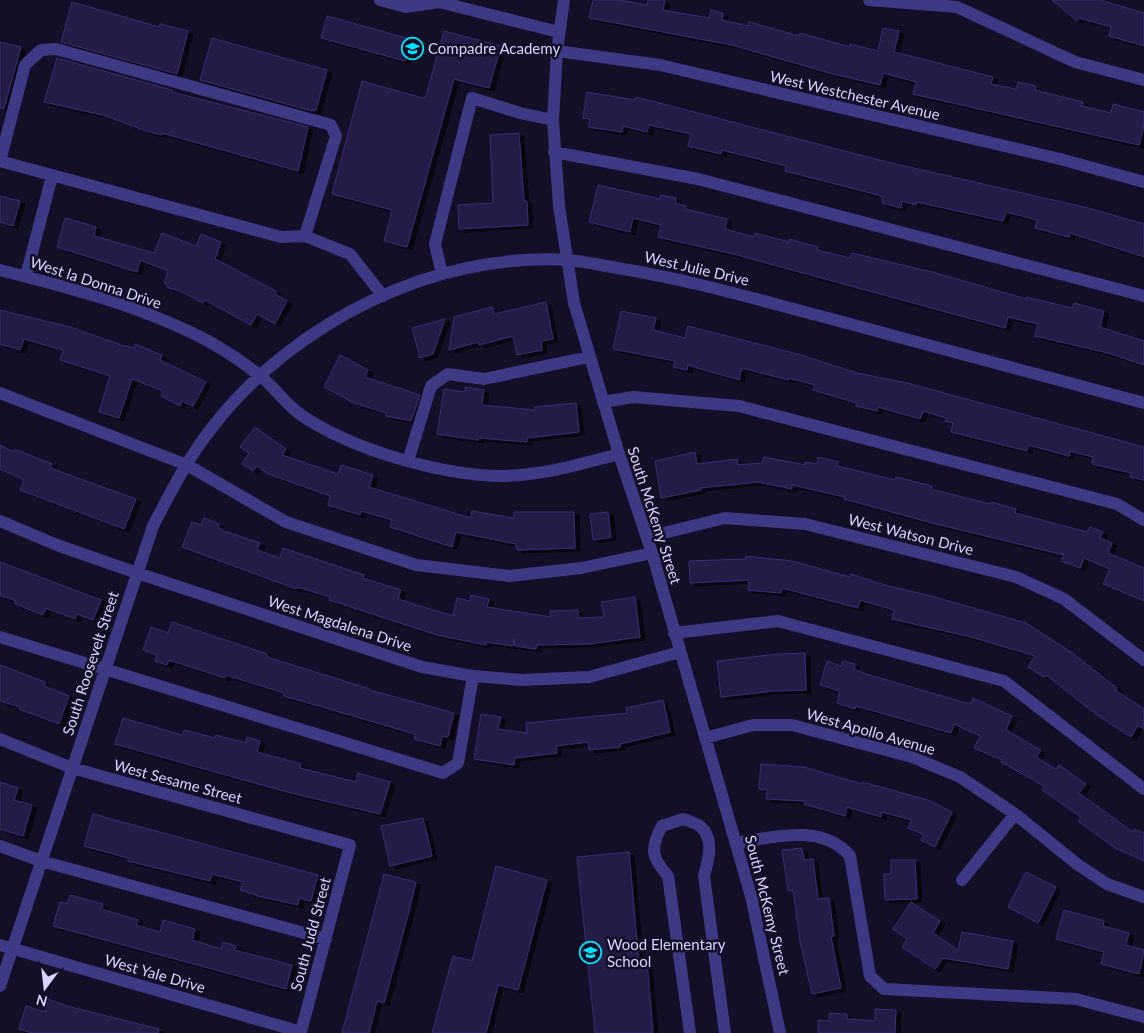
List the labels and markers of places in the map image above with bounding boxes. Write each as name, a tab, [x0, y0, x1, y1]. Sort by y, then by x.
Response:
school or university icon: Compadre Academy	[400, 36, 424, 60]
place label: Compadre Academy	[428, 39, 560, 57]
place label: Wood Elementary School	[607, 935, 726, 970]
school or university icon: Wood Elementary School	[579, 941, 603, 965]

